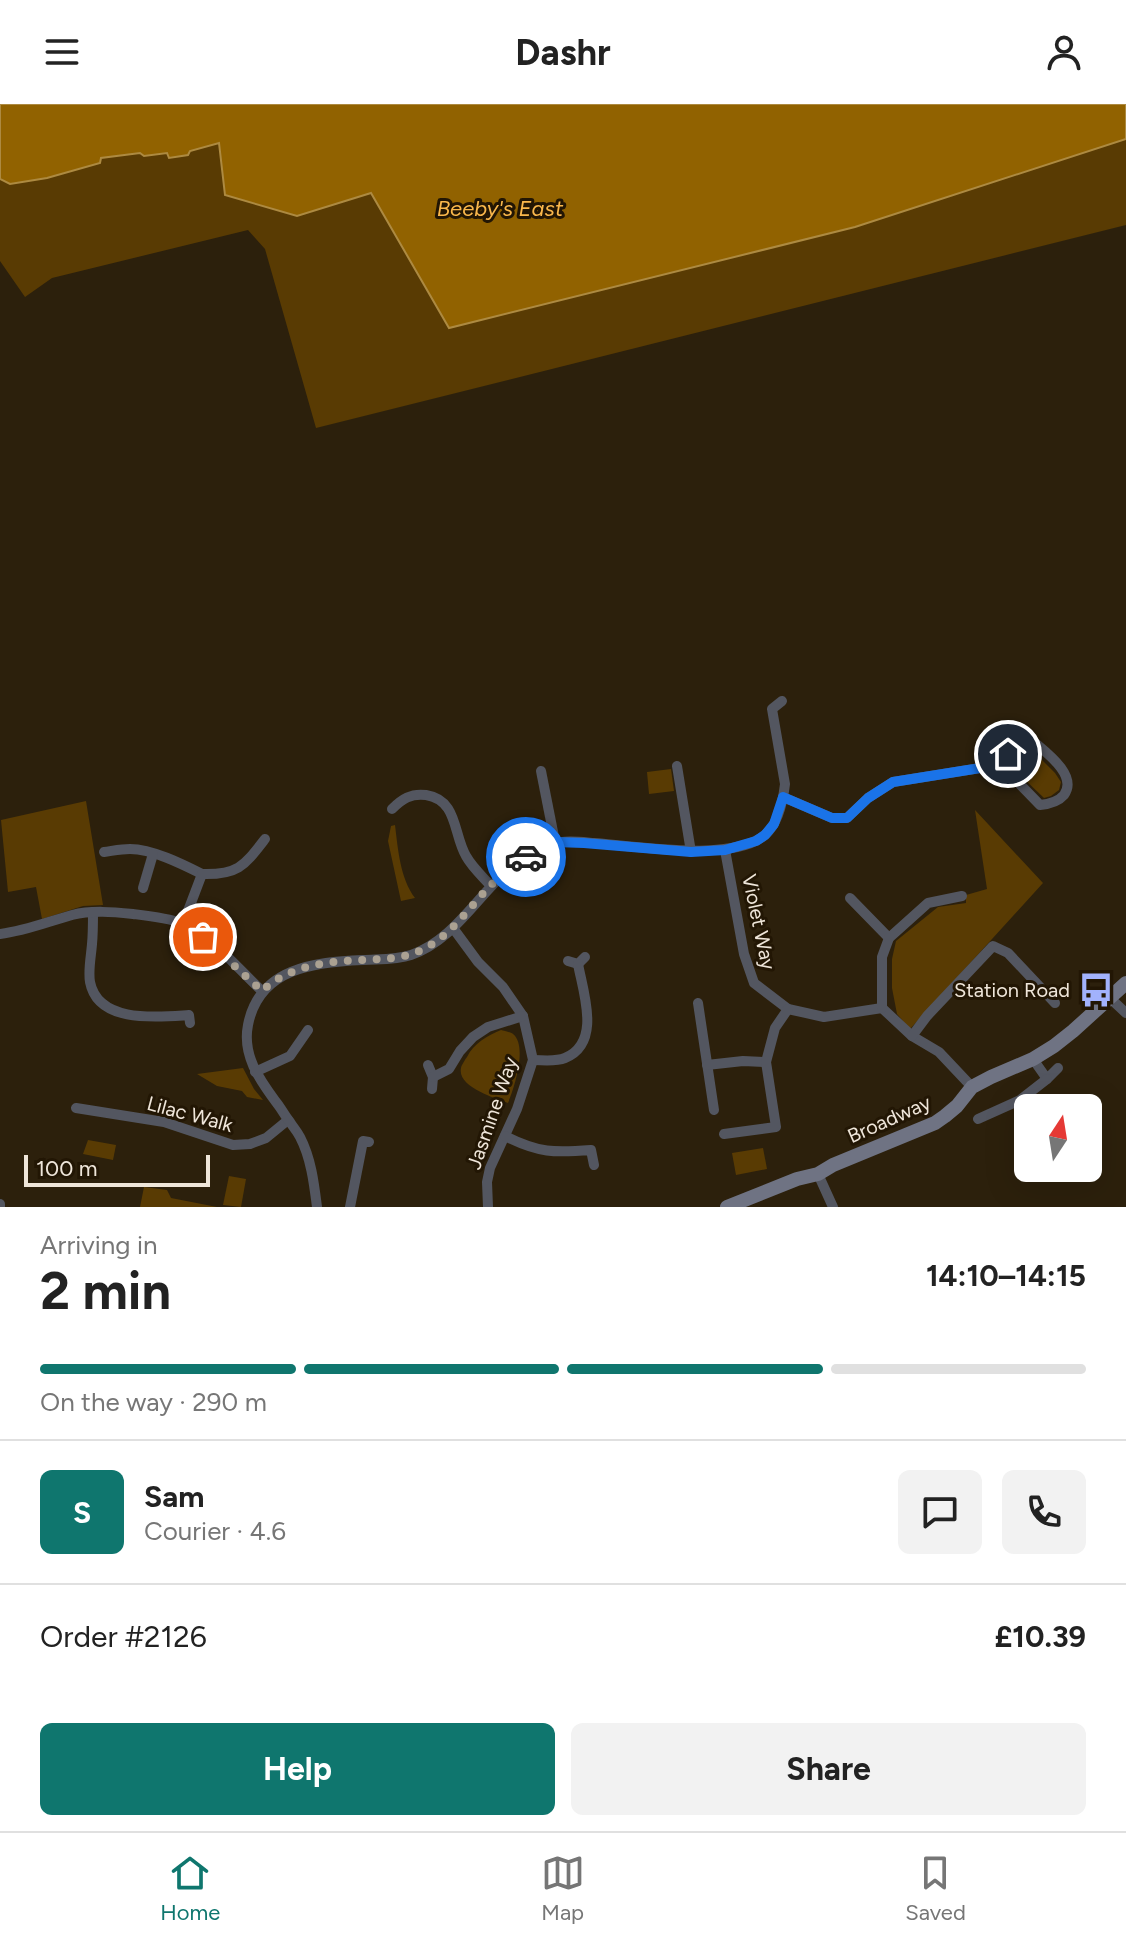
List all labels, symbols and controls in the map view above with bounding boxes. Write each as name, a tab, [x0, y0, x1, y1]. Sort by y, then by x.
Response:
icon: menu	[40, 30, 84, 74]
icon: person	[1042, 30, 1086, 74]
text: Dashr	[515, 31, 611, 74]
water label: Beeby's East	[437, 195, 564, 222]
pin	[974, 720, 1042, 788]
icon: home	[986, 732, 1030, 776]
courier	[486, 817, 566, 897]
icon: car	[504, 835, 548, 879]
street label: Violet Way	[737, 872, 781, 972]
pin	[169, 903, 237, 971]
icon: bag	[181, 915, 225, 959]
bus stop icon: Station Road	[1077, 971, 1115, 1009]
place label: Station Road	[954, 978, 1070, 1002]
street label: Jasmine Way	[462, 1053, 523, 1172]
street label: Broadway	[844, 1090, 935, 1148]
street label: Lilac Walk	[144, 1091, 236, 1137]
north arrow	[1014, 1094, 1102, 1182]
map controls	[1014, 1094, 1102, 1182]
scale bar	[24, 1151, 210, 1187]
text: 100 m	[36, 1155, 97, 1182]
text: Arriving in	[40, 1229, 158, 1261]
text: 14:10–14:15	[926, 1257, 1086, 1294]
text: 2 min	[40, 1260, 171, 1322]
text: On the way · 290 m	[40, 1386, 267, 1418]
button: chat	[898, 1470, 982, 1554]
button: phone	[1002, 1470, 1086, 1554]
text: Sam	[144, 1478, 204, 1515]
text: S	[73, 1494, 91, 1531]
text: Courier · 4.6	[144, 1515, 286, 1547]
text: Order #2126	[40, 1618, 207, 1655]
text: £10.39	[995, 1618, 1086, 1655]
button: Help	[40, 1723, 555, 1815]
button: Share	[571, 1723, 1086, 1815]
tab: Home	[160, 1851, 220, 1926]
tab: Map	[541, 1851, 585, 1926]
tab: Saved	[905, 1851, 966, 1926]

